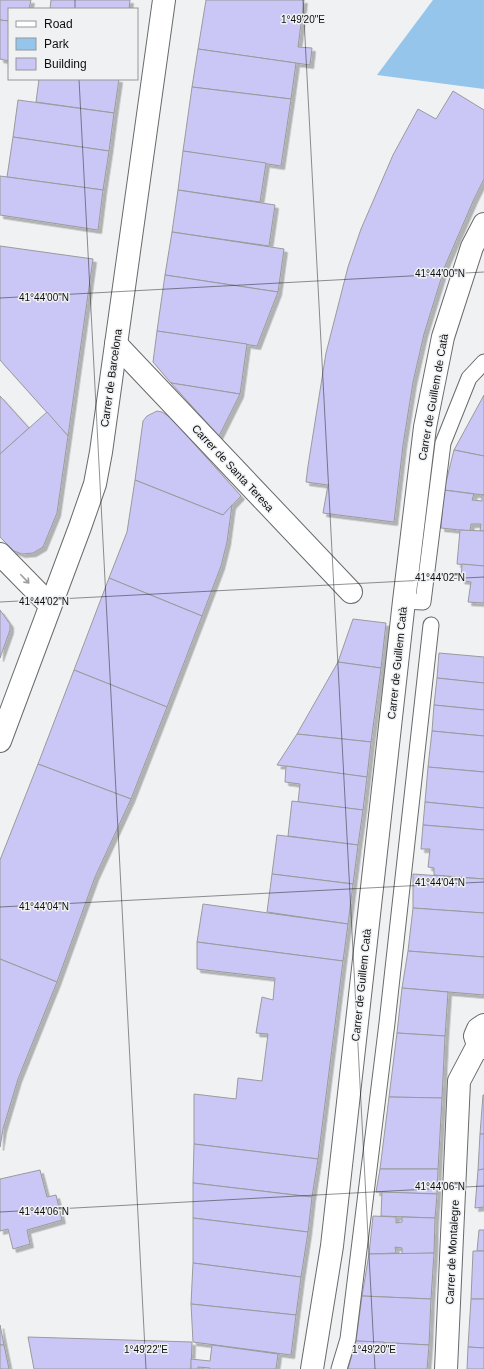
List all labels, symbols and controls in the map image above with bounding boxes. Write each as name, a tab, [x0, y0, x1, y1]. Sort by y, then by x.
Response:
legend	[8, 8, 138, 80]
text: 1°49'20"E	[281, 14, 325, 25]
text: Road	[44, 17, 73, 31]
text: Park	[44, 37, 70, 51]
text: Building	[44, 57, 87, 71]
text: 41°44'00"N	[415, 268, 465, 279]
text: 41°44'00"N	[19, 292, 69, 303]
street label: Carrer de Barcelona	[98, 327, 124, 428]
street label: Carrer de Guillem de Catà	[416, 332, 450, 461]
street label: Carrer de Santa Teresa	[190, 422, 277, 514]
text: 41°44'02"N	[415, 572, 465, 583]
one-way arrow	[20, 574, 30, 584]
text: 41°44'02"N	[19, 596, 69, 607]
street label: Carrer de Guillem Catà	[385, 605, 409, 720]
text: 41°44'04"N	[415, 877, 465, 888]
text: 41°44'04"N	[19, 901, 69, 912]
street label: Carrer de Guillem Catà	[349, 927, 373, 1042]
text: 41°44'06"N	[415, 1181, 465, 1192]
street label: Carrer de Montalegre	[443, 1199, 461, 1305]
text: 41°44'06"N	[19, 1206, 69, 1217]
text: 1°49'22"E	[124, 1344, 168, 1355]
text: 1°49'20"E	[352, 1344, 396, 1355]

